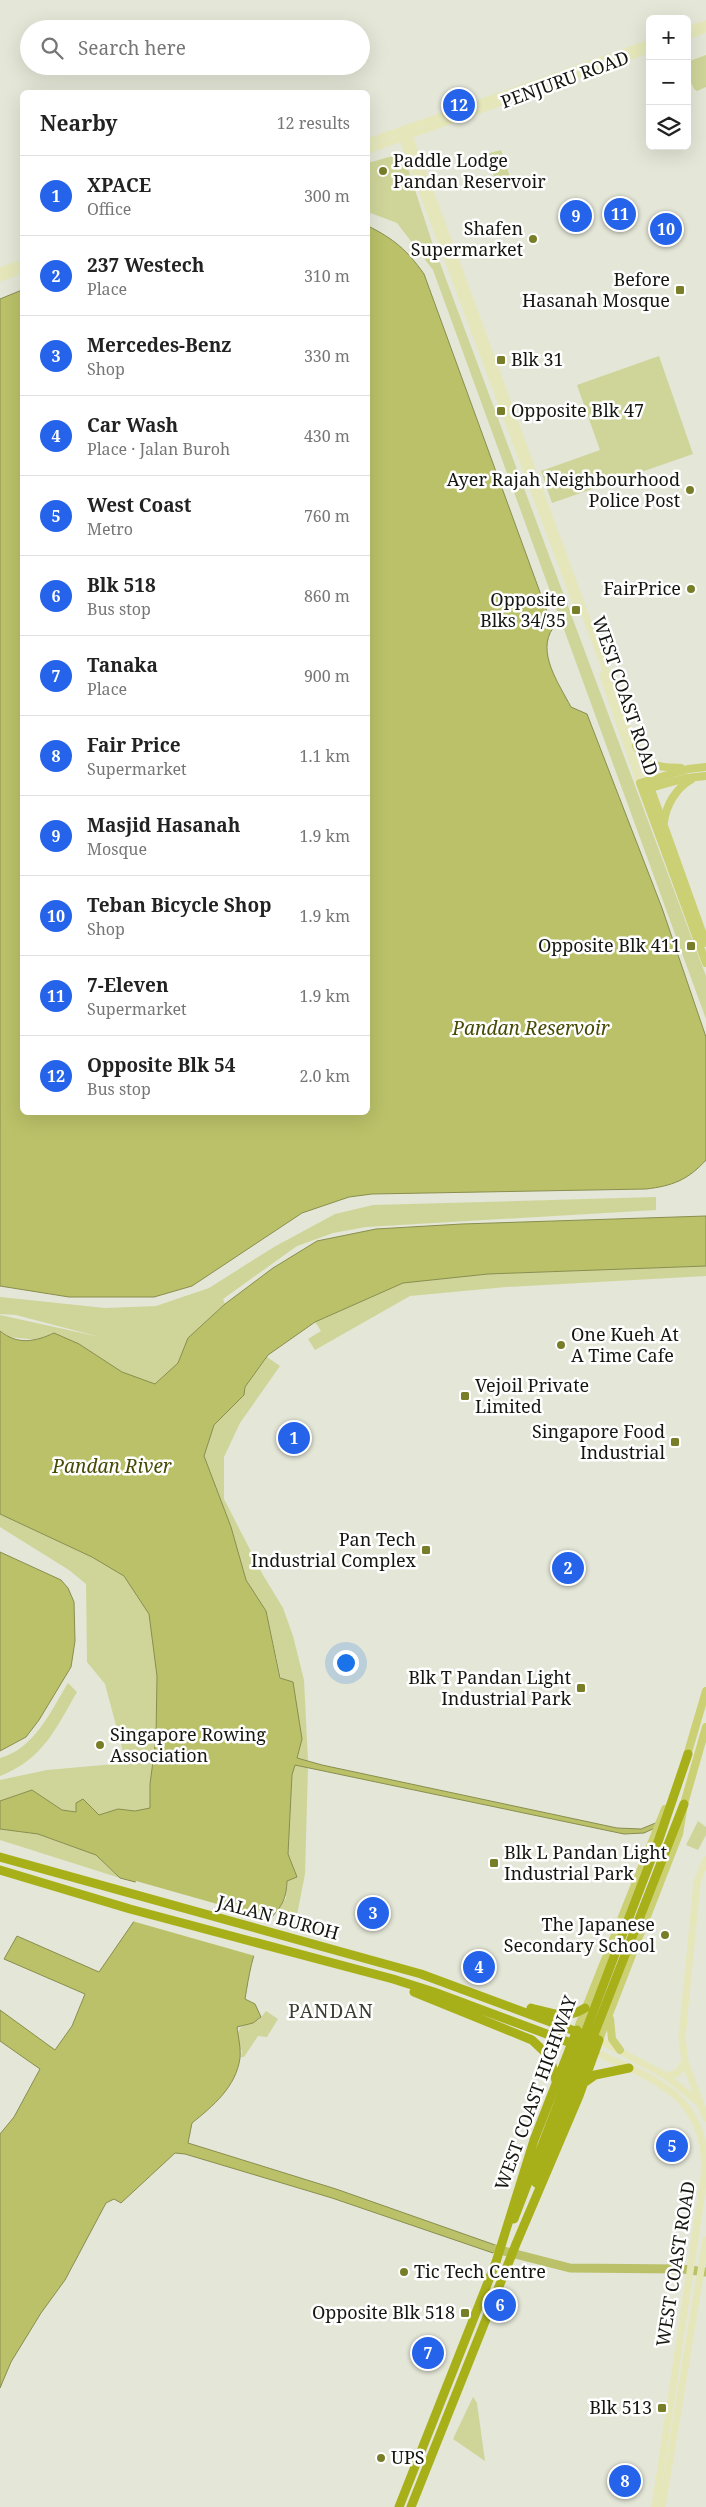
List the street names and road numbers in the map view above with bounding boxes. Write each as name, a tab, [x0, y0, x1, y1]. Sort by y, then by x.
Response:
street label: PENJURU ROAD	[497, 45, 632, 113]
street label: WEST COAST ROAD	[587, 613, 665, 779]
street label: JALAN BUROH	[214, 1889, 342, 1945]
street label: WEST COAST HIGHWAY	[489, 1991, 582, 2193]
street label: WEST COAST ROAD	[650, 2179, 700, 2348]

